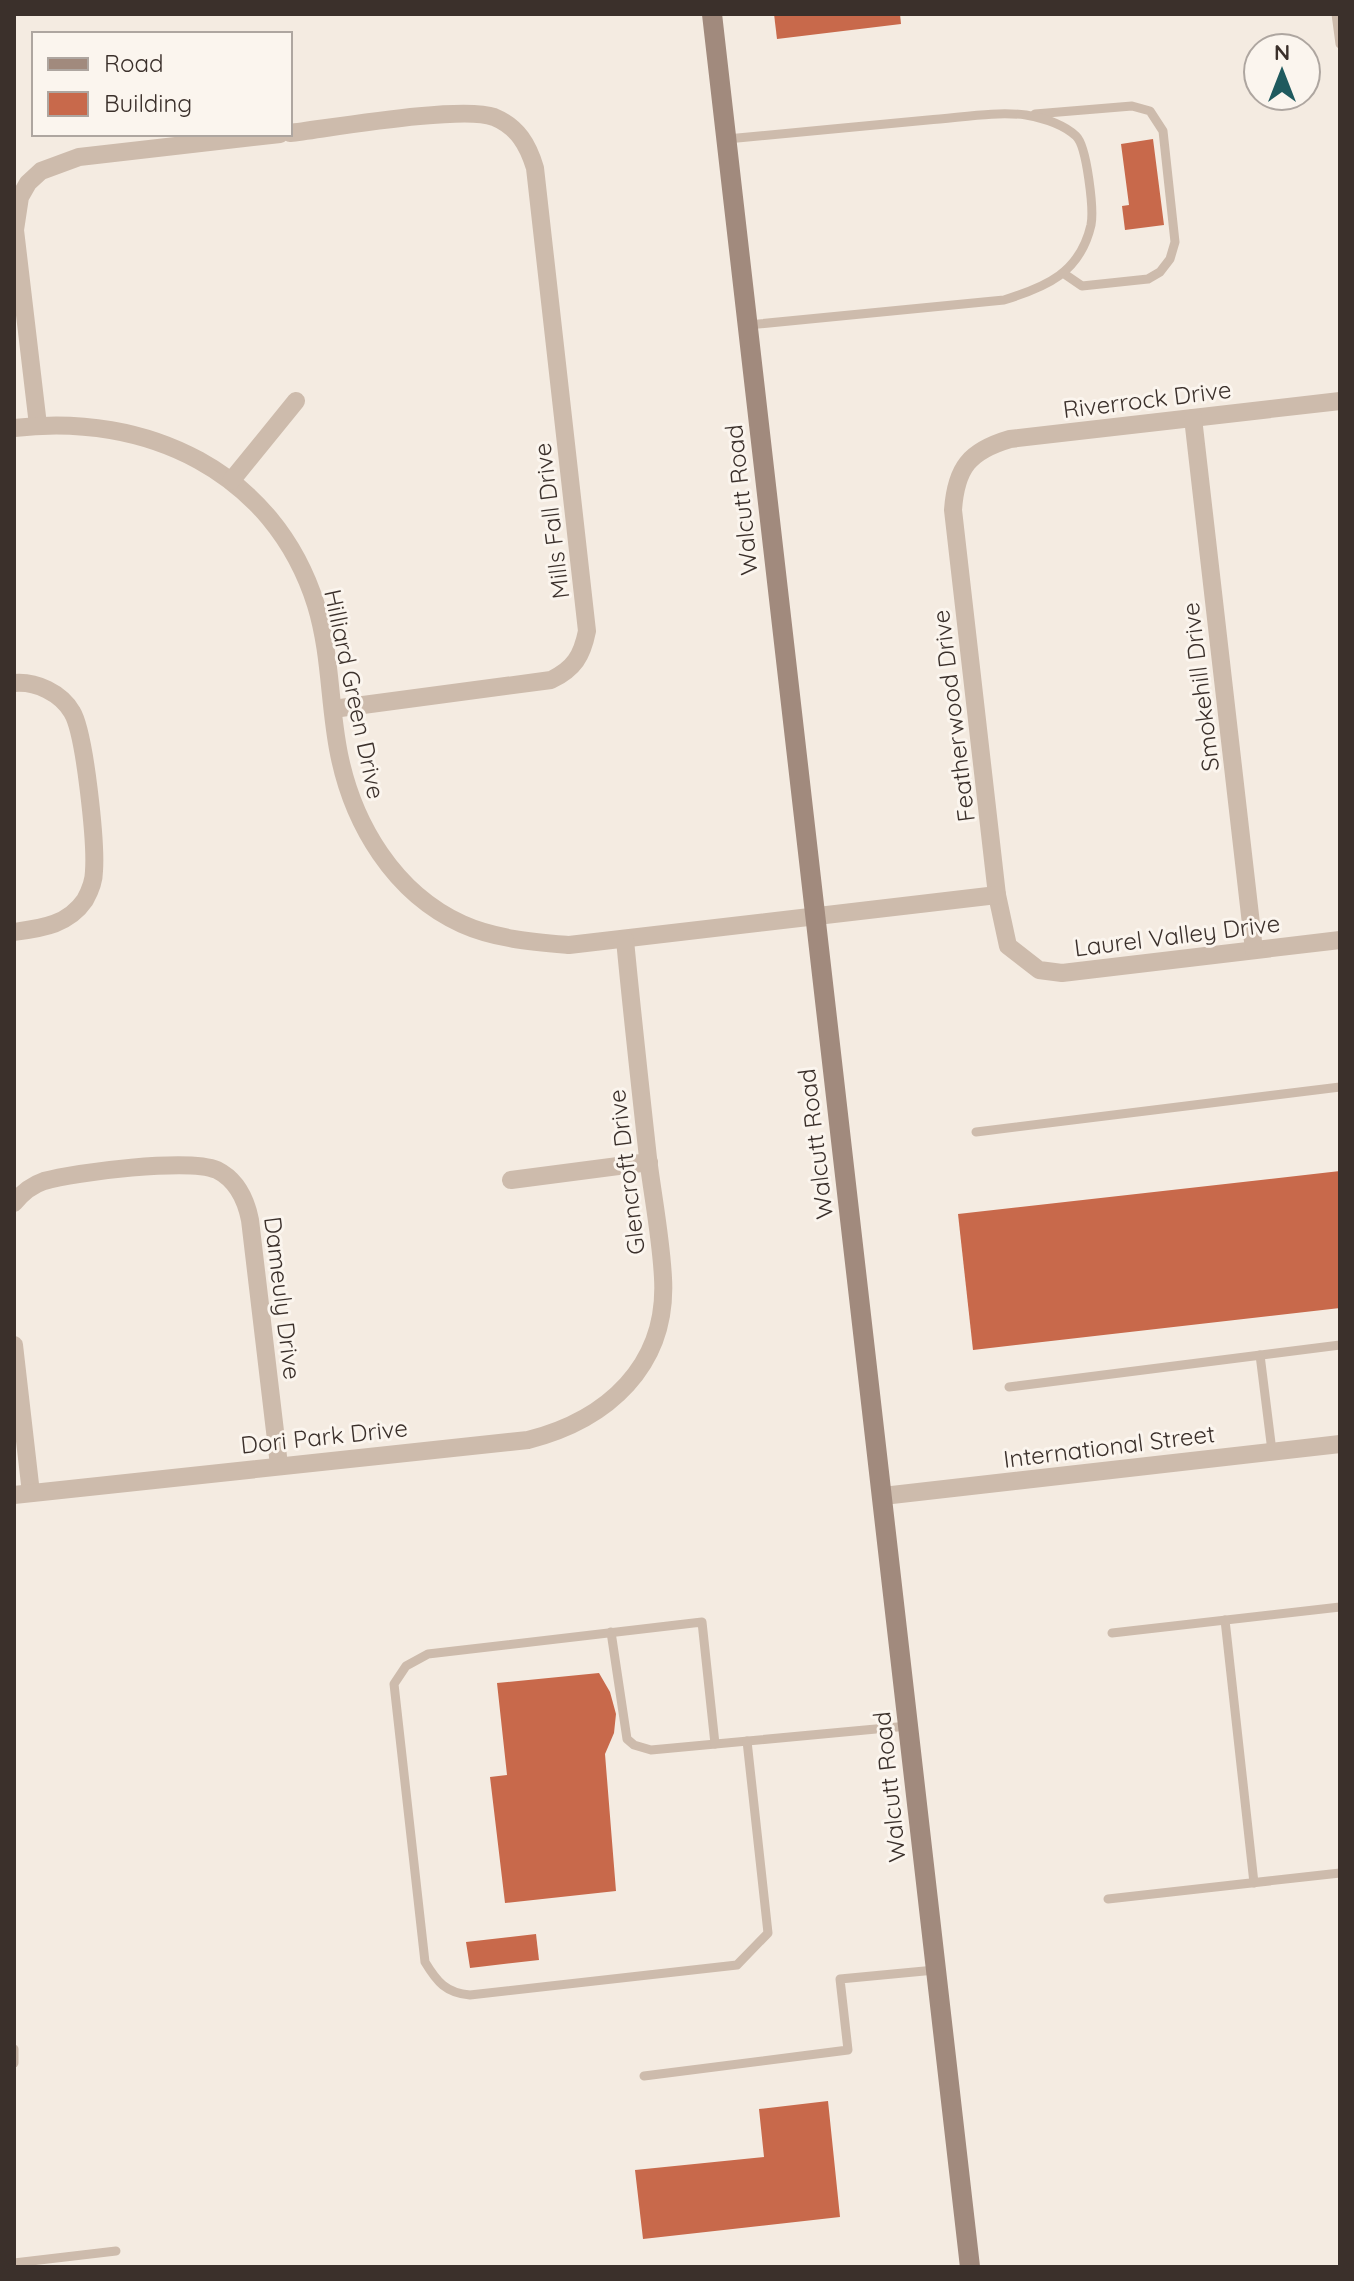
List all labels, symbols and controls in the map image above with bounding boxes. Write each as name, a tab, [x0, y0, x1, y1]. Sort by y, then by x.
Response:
legend	[32, 32, 292, 136]
north arrow	[1242, 32, 1322, 112]
text: N	[1274, 38, 1290, 66]
text: Road	[104, 48, 164, 78]
text: Building	[104, 88, 192, 118]
street label: Riverrock Drive	[1061, 374, 1233, 424]
street label: Walcutt Road	[718, 423, 764, 577]
street label: Mills Fall Drive	[527, 441, 575, 601]
street label: Hilliard Green Drive	[318, 586, 392, 802]
street label: Smokehill Drive	[1175, 601, 1225, 773]
street label: Featherwood Drive	[925, 608, 981, 824]
street label: Laurel Valley Drive	[1072, 907, 1282, 963]
street label: Walcutt Road	[791, 1067, 839, 1221]
street label: Glencroft Drive	[601, 1088, 651, 1256]
street label: Dameuly Drive	[258, 1215, 308, 1381]
street label: Dori Park Drive	[239, 1412, 409, 1460]
street label: International Street	[1001, 1418, 1217, 1474]
street label: Walcutt Road	[866, 1710, 912, 1864]

